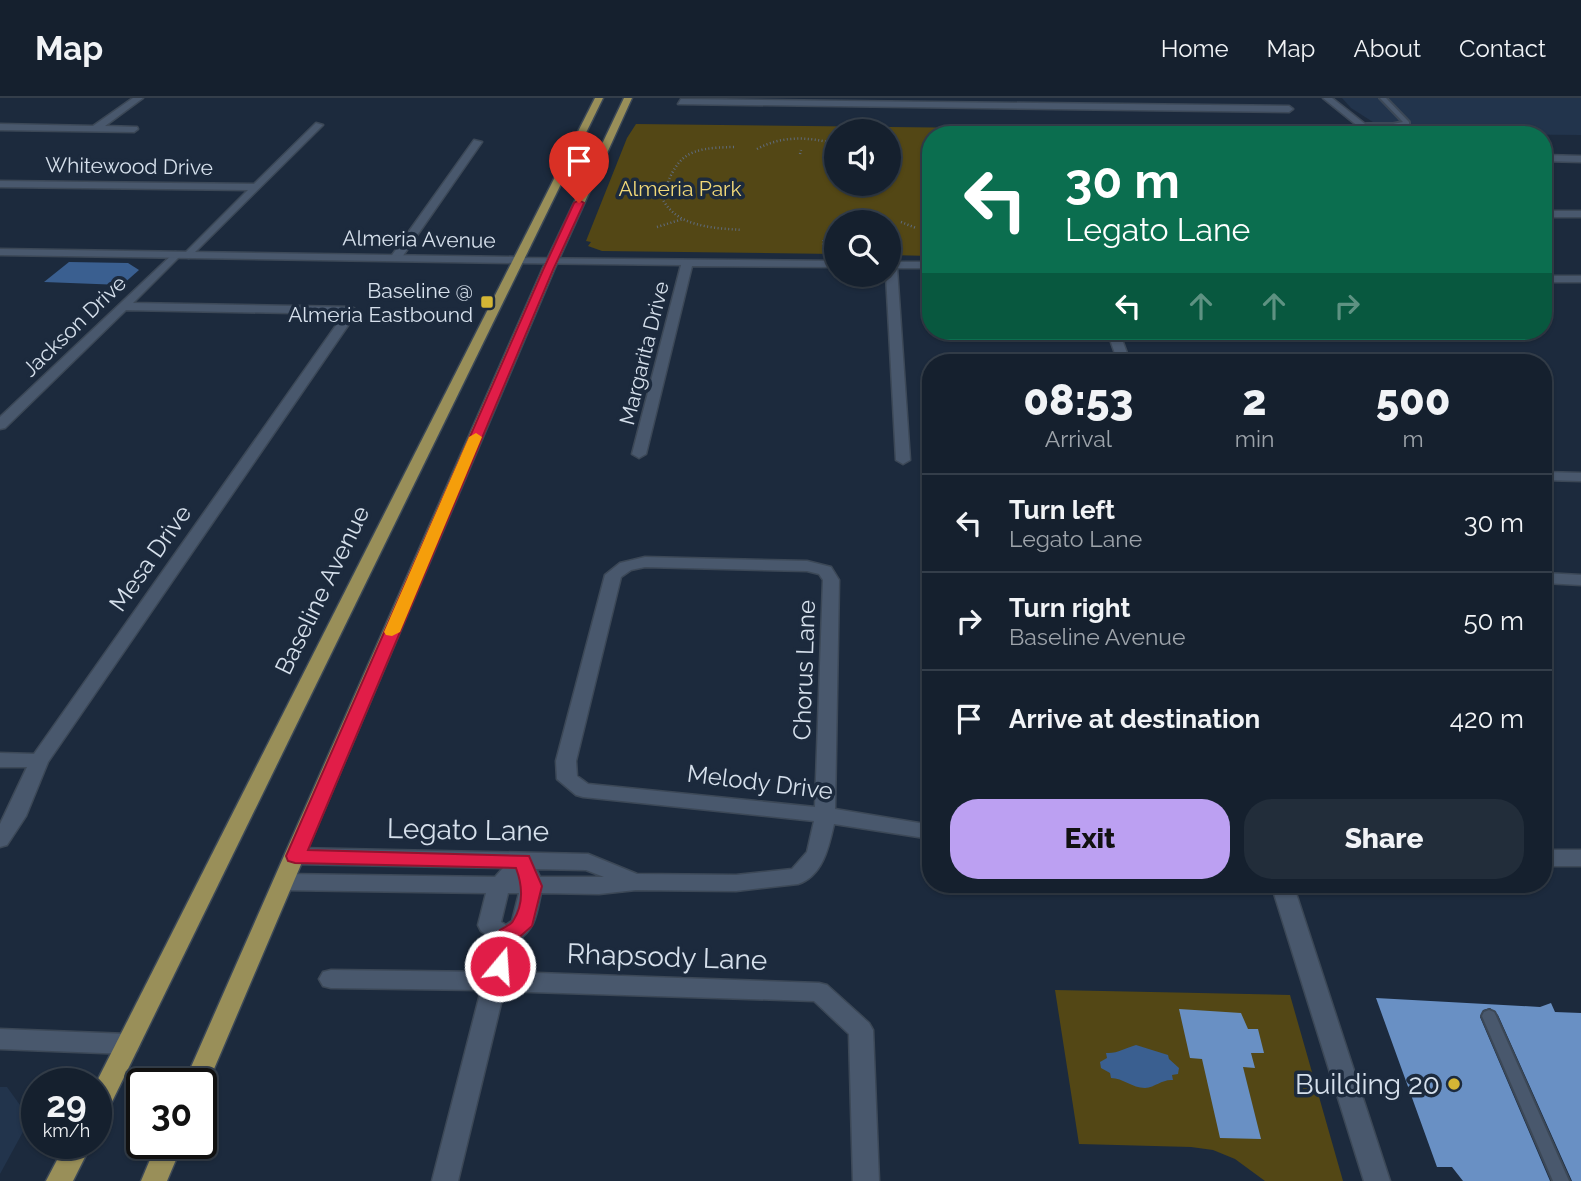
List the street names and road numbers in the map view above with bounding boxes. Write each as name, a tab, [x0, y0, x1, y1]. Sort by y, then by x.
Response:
street label: Whitewood Drive	[45, 152, 213, 180]
street label: Almeria Avenue	[342, 225, 496, 253]
street label: Jackson Drive	[17, 270, 131, 382]
street label: Margarita Drive	[614, 279, 674, 427]
street label: Mesa Drive	[103, 499, 197, 617]
street label: Baseline Avenue	[269, 501, 375, 679]
street label: Chorus Lane	[787, 599, 821, 741]
street label: Melody Drive	[686, 759, 834, 805]
street label: Legato Lane	[387, 812, 549, 848]
street label: Rhapsody Lane	[566, 937, 768, 977]

